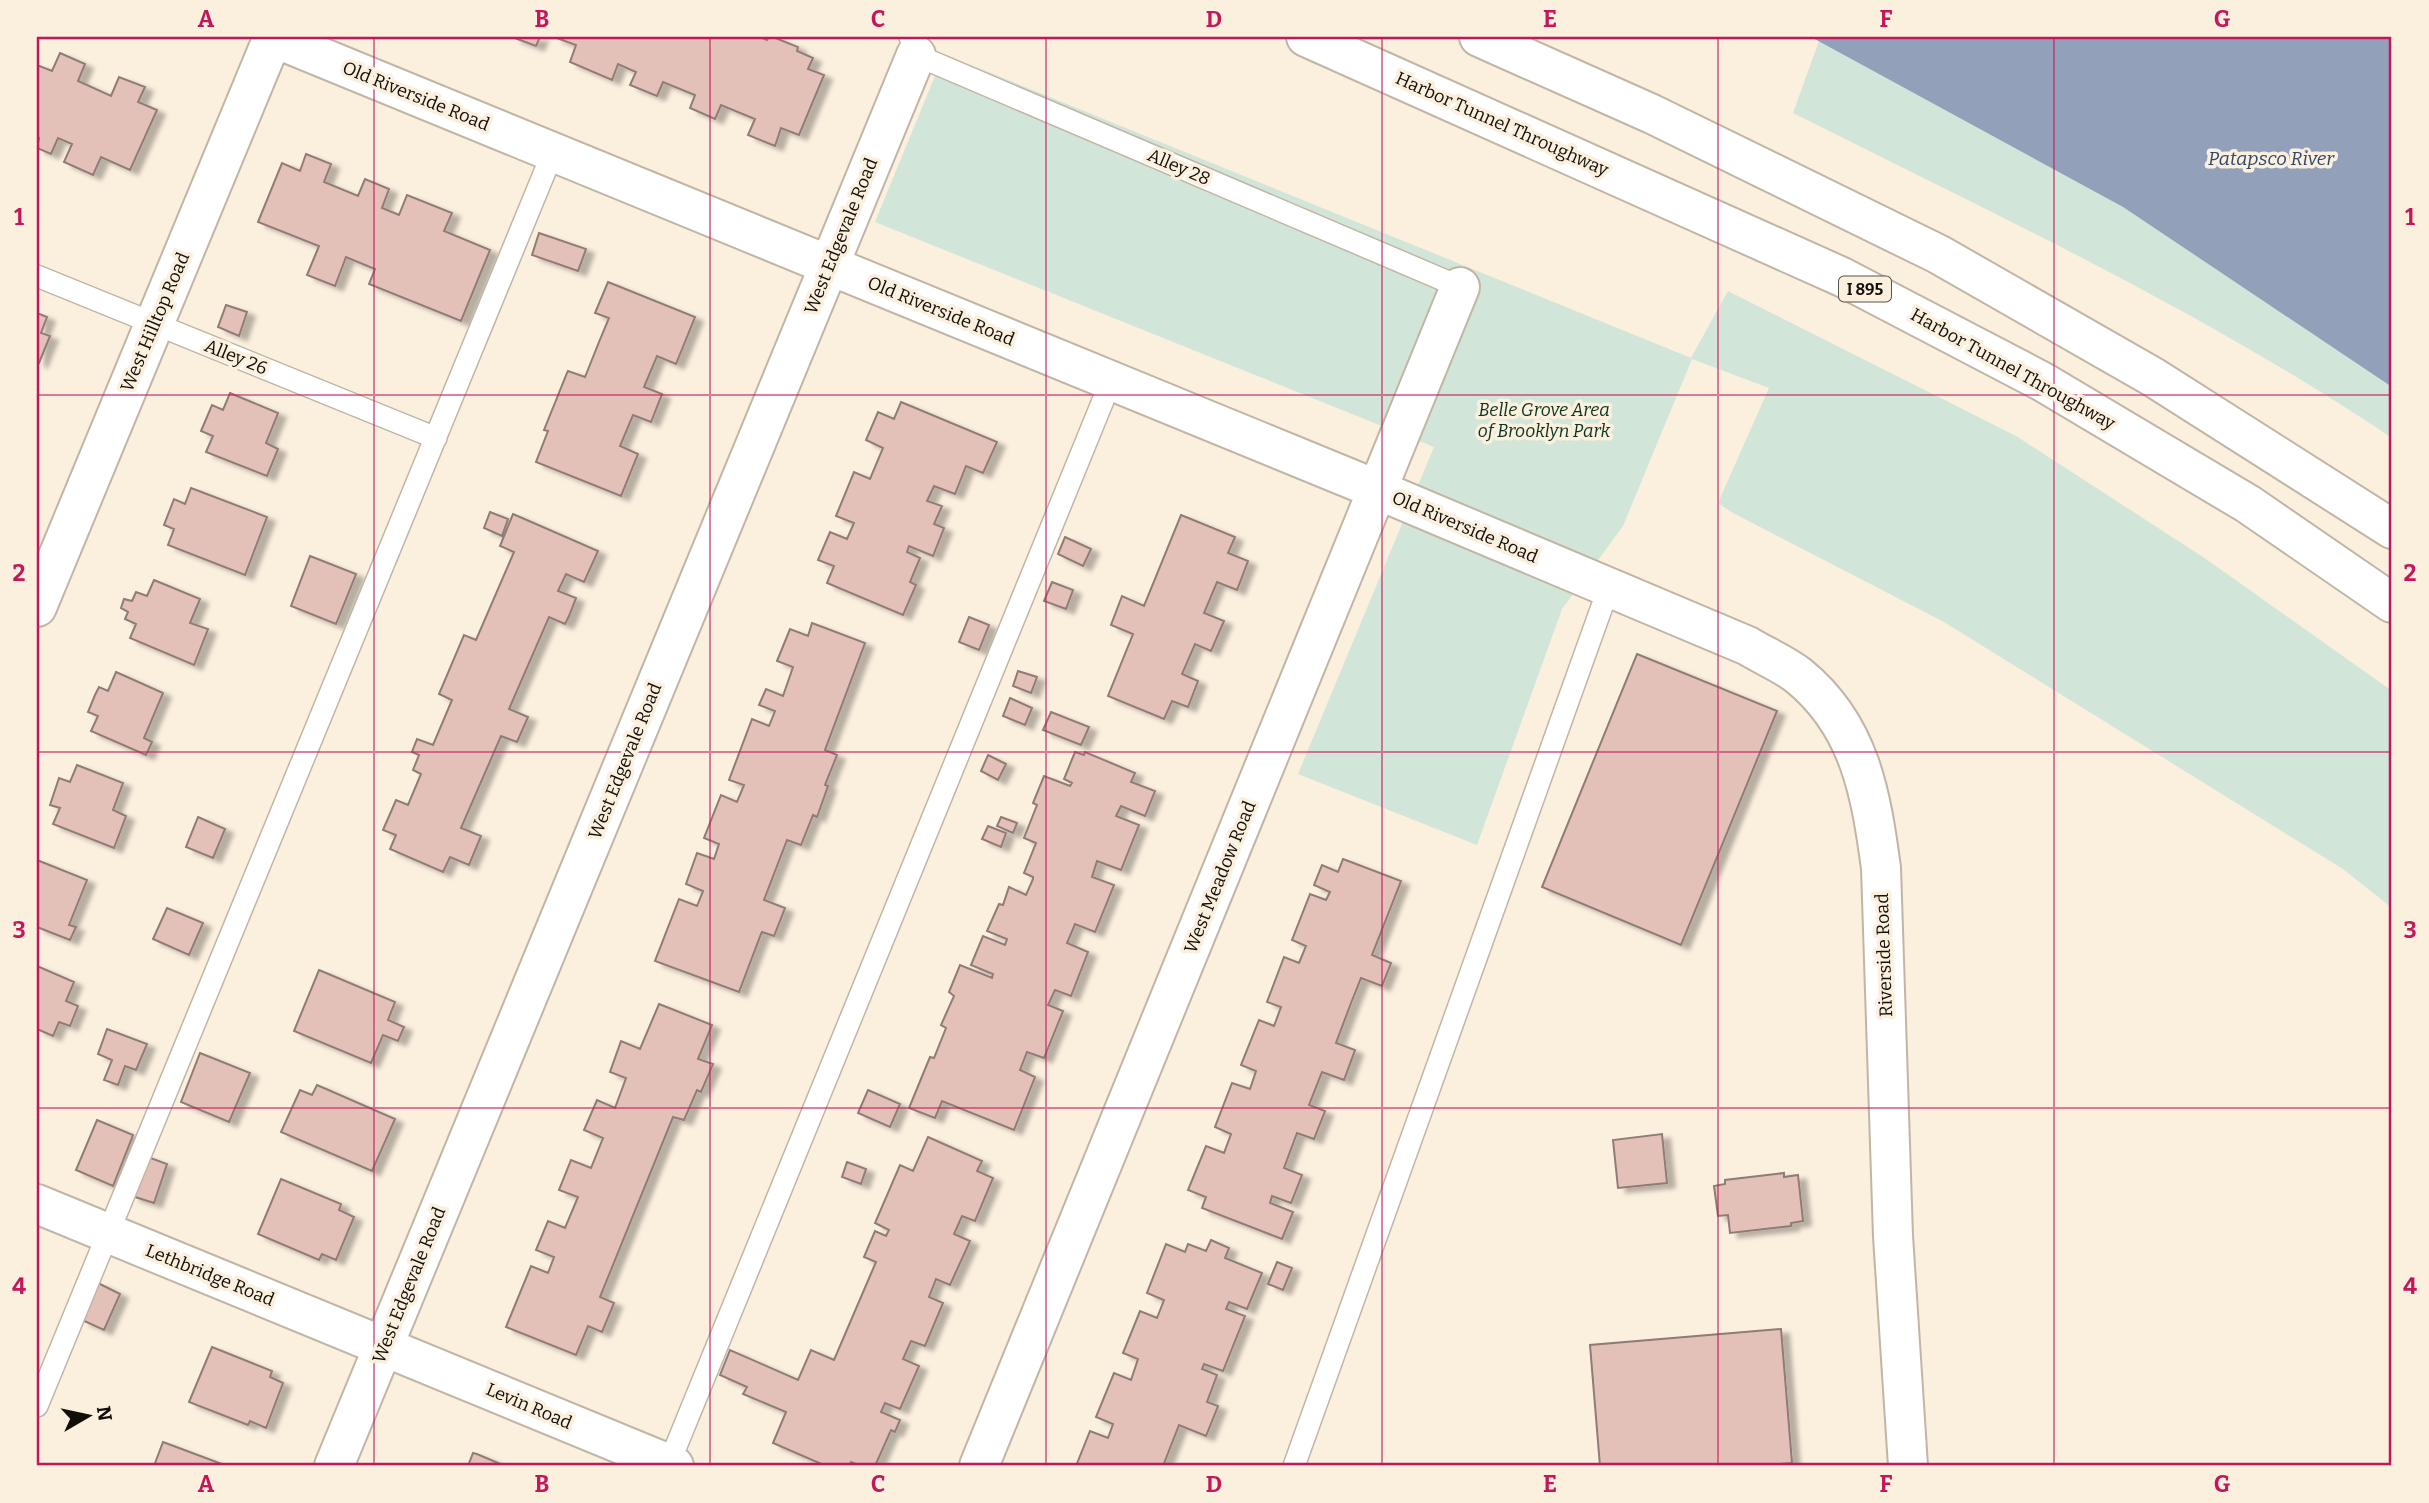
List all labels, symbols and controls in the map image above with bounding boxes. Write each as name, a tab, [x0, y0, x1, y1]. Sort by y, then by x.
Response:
text: A	[198, 5, 215, 33]
text: B	[535, 5, 549, 33]
text: C	[871, 5, 885, 33]
text: D	[1206, 5, 1222, 33]
text: E	[1543, 5, 1557, 33]
text: F	[1880, 5, 1893, 33]
text: G	[2214, 5, 2231, 33]
street label: Old Riverside Road	[339, 56, 493, 136]
street label: Harbor Tunnel Throughway	[1392, 67, 1612, 181]
street label: Alley 28	[1144, 144, 1214, 190]
water label: Patapsco River	[2208, 147, 2335, 170]
street label: West Edgevale Road	[800, 154, 883, 317]
text: 1	[14, 203, 24, 231]
text: 1	[2405, 203, 2415, 231]
street label: West Hilltop Road	[116, 249, 194, 395]
street label: Old Riverside Road	[864, 271, 1018, 351]
road number: I 895	[1839, 276, 1891, 302]
street label: Harbor Tunnel Throughway	[1907, 303, 2120, 435]
street label: Alley 26	[201, 334, 271, 380]
park label: Belle Grove Area of Brooklyn Park	[1478, 399, 1611, 442]
street label: Old Riverside Road	[1389, 486, 1542, 568]
text: 2	[13, 559, 26, 587]
text: 2	[2404, 559, 2417, 587]
street label: West Edgevale Road	[584, 679, 667, 842]
street label: West Meadow Road	[1179, 797, 1261, 956]
street label: Riverside Road	[1871, 892, 1897, 1017]
text: 3	[12, 916, 26, 944]
text: 3	[2403, 916, 2417, 944]
street label: West Edgevale Road	[368, 1203, 451, 1366]
street label: Lethbridge Road	[142, 1239, 278, 1311]
text: 4	[12, 1272, 26, 1300]
text: 4	[2403, 1272, 2417, 1300]
street label: Levin Road	[483, 1378, 576, 1434]
north arrow	[52, 1380, 122, 1450]
text: N	[92, 1404, 117, 1423]
text: A	[198, 1470, 215, 1498]
text: B	[535, 1470, 549, 1498]
text: C	[871, 1470, 885, 1498]
text: D	[1206, 1470, 1222, 1498]
text: E	[1543, 1470, 1557, 1498]
text: F	[1880, 1470, 1893, 1498]
text: G	[2214, 1470, 2231, 1498]

